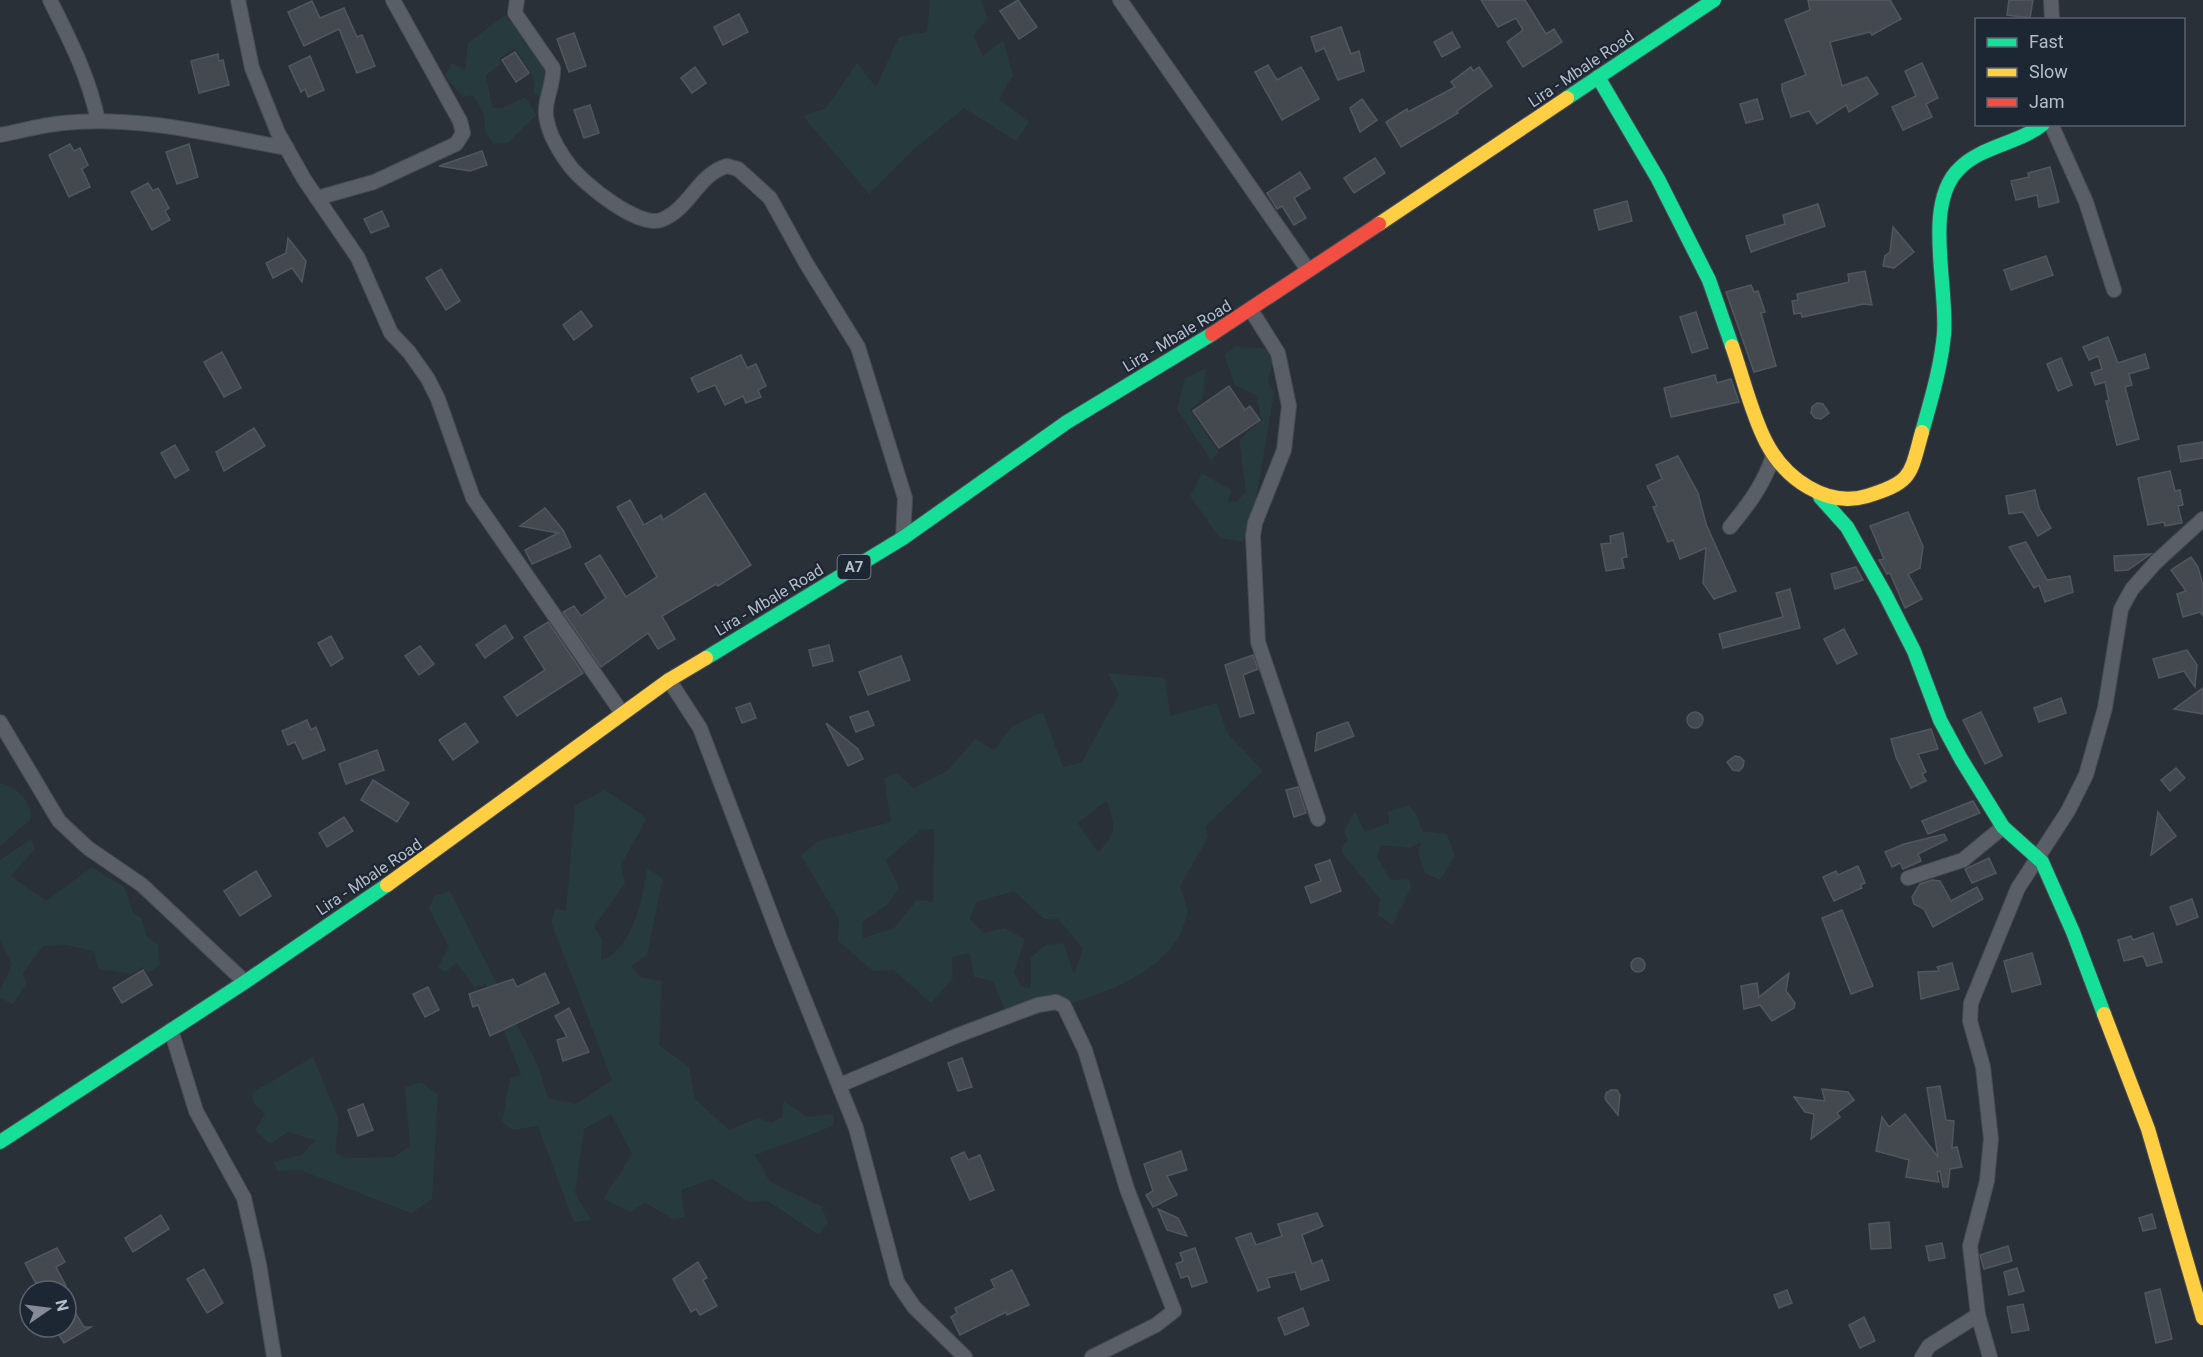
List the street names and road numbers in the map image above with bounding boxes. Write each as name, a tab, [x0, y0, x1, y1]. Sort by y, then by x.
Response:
street label: Lira - Mbale Road	[1525, 27, 1637, 111]
street label: Lira - Mbale Road	[1119, 296, 1235, 376]
road number: A7	[838, 555, 870, 579]
street label: Lira - Mbale Road	[711, 560, 827, 640]
street label: Lira - Mbale Road	[313, 835, 425, 919]

